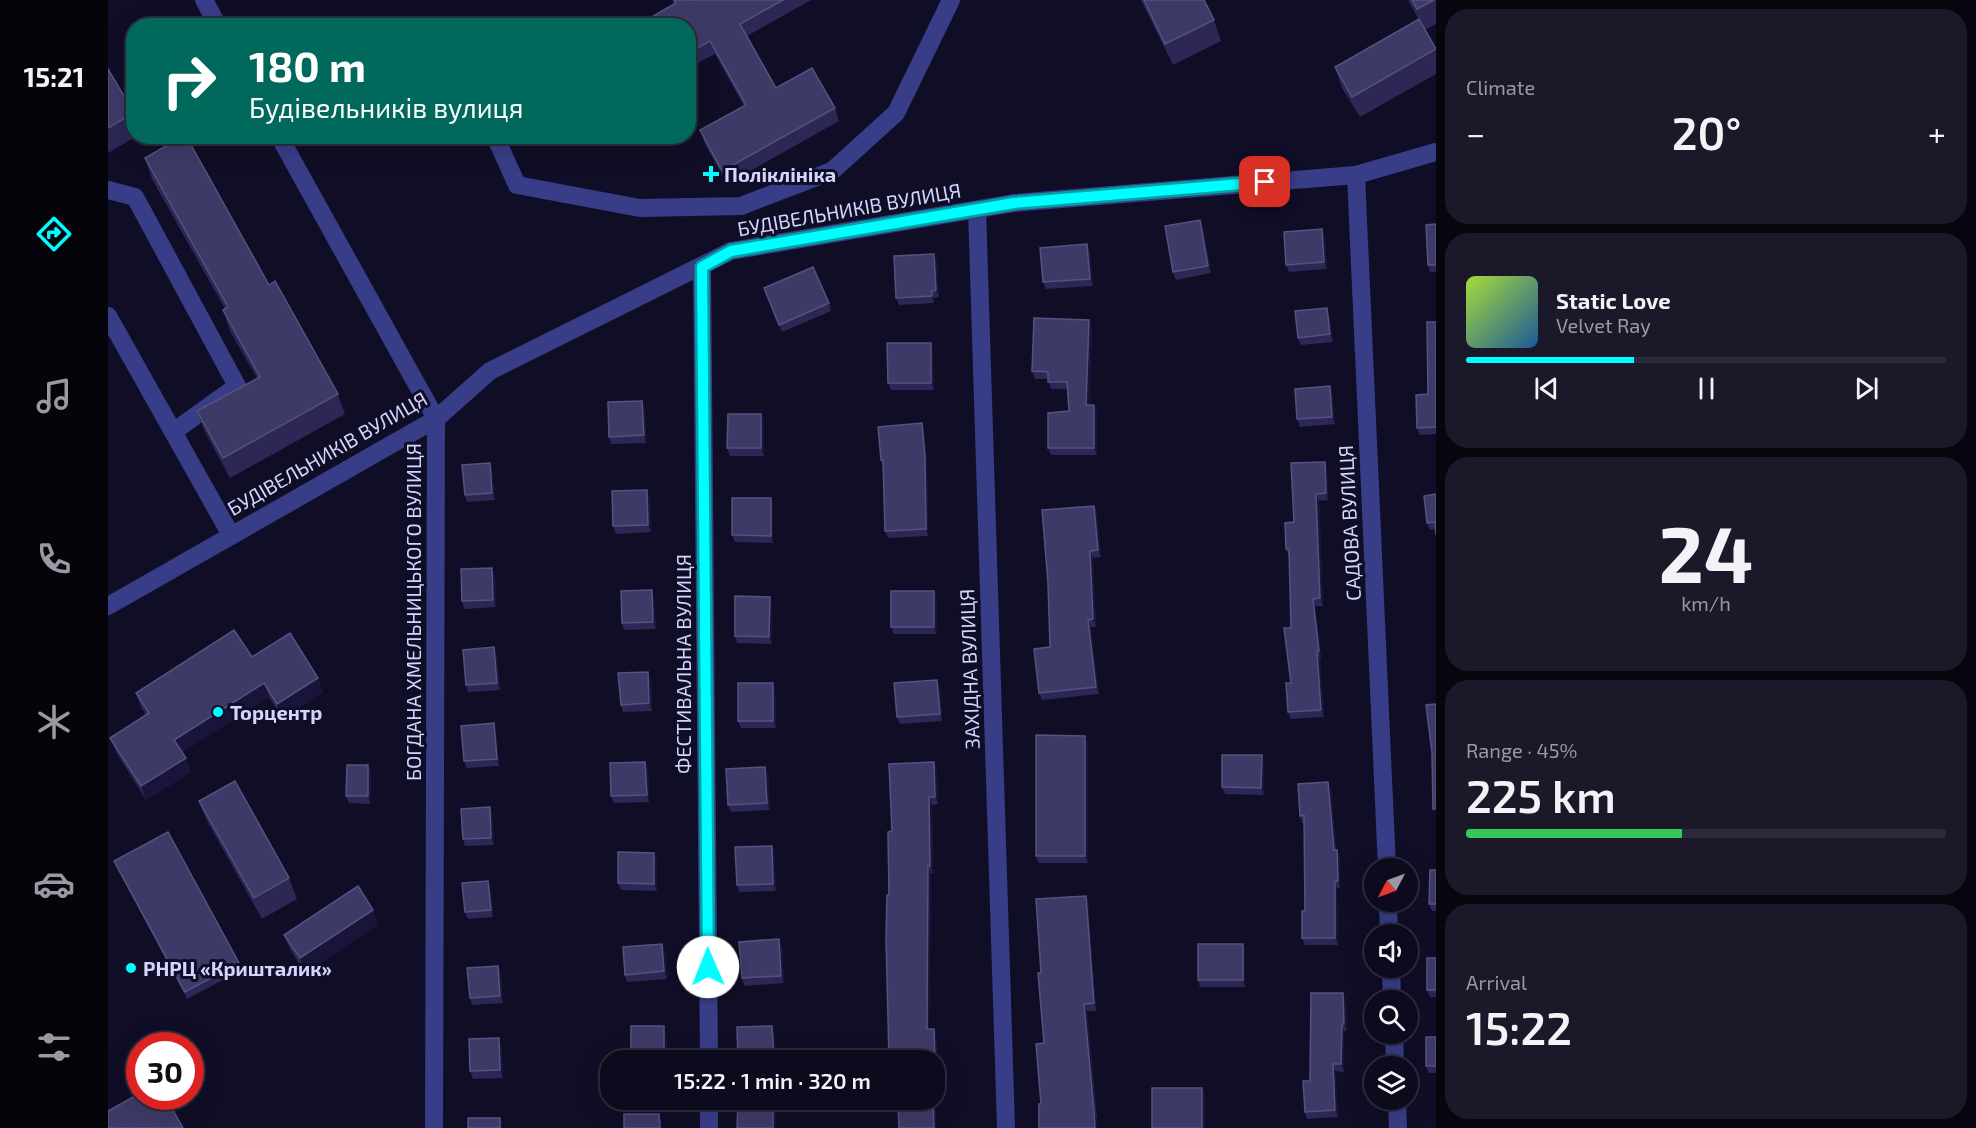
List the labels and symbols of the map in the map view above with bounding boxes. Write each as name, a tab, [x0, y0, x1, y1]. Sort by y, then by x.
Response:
pin	[1239, 156, 1290, 207]
place label: Поліклініка	[724, 162, 836, 186]
marker: Поліклініка	[702, 165, 720, 183]
street label: БУДІВЕЛЬНИКІВ ВУЛИЦЯ	[735, 177, 963, 241]
street label: БУДІВЕЛЬНИКІВ ВУЛИЦЯ	[223, 386, 431, 520]
street label: БОГДАНА ХМЕЛЬНИЦЬКОГО ВУЛИЦЯ	[401, 443, 425, 781]
street label: САДОВА ВУЛИЦЯ	[1333, 444, 1365, 602]
street label: ФЕСТИВАЛЬНА ВУЛИЦЯ	[671, 554, 695, 774]
street label: ЗАХІДНА ВУЛИЦЯ	[954, 588, 984, 750]
place label: Торцентр	[230, 700, 322, 724]
marker: Торцентр	[211, 705, 225, 719]
north arrow	[1364, 858, 1418, 912]
position arrow	[676, 935, 740, 999]
place label: РНРЦ «Кришталик»	[143, 956, 332, 980]
marker: РНРЦ «Кришталик»	[124, 961, 138, 975]
speed limit sign: 30	[126, 1032, 204, 1110]

